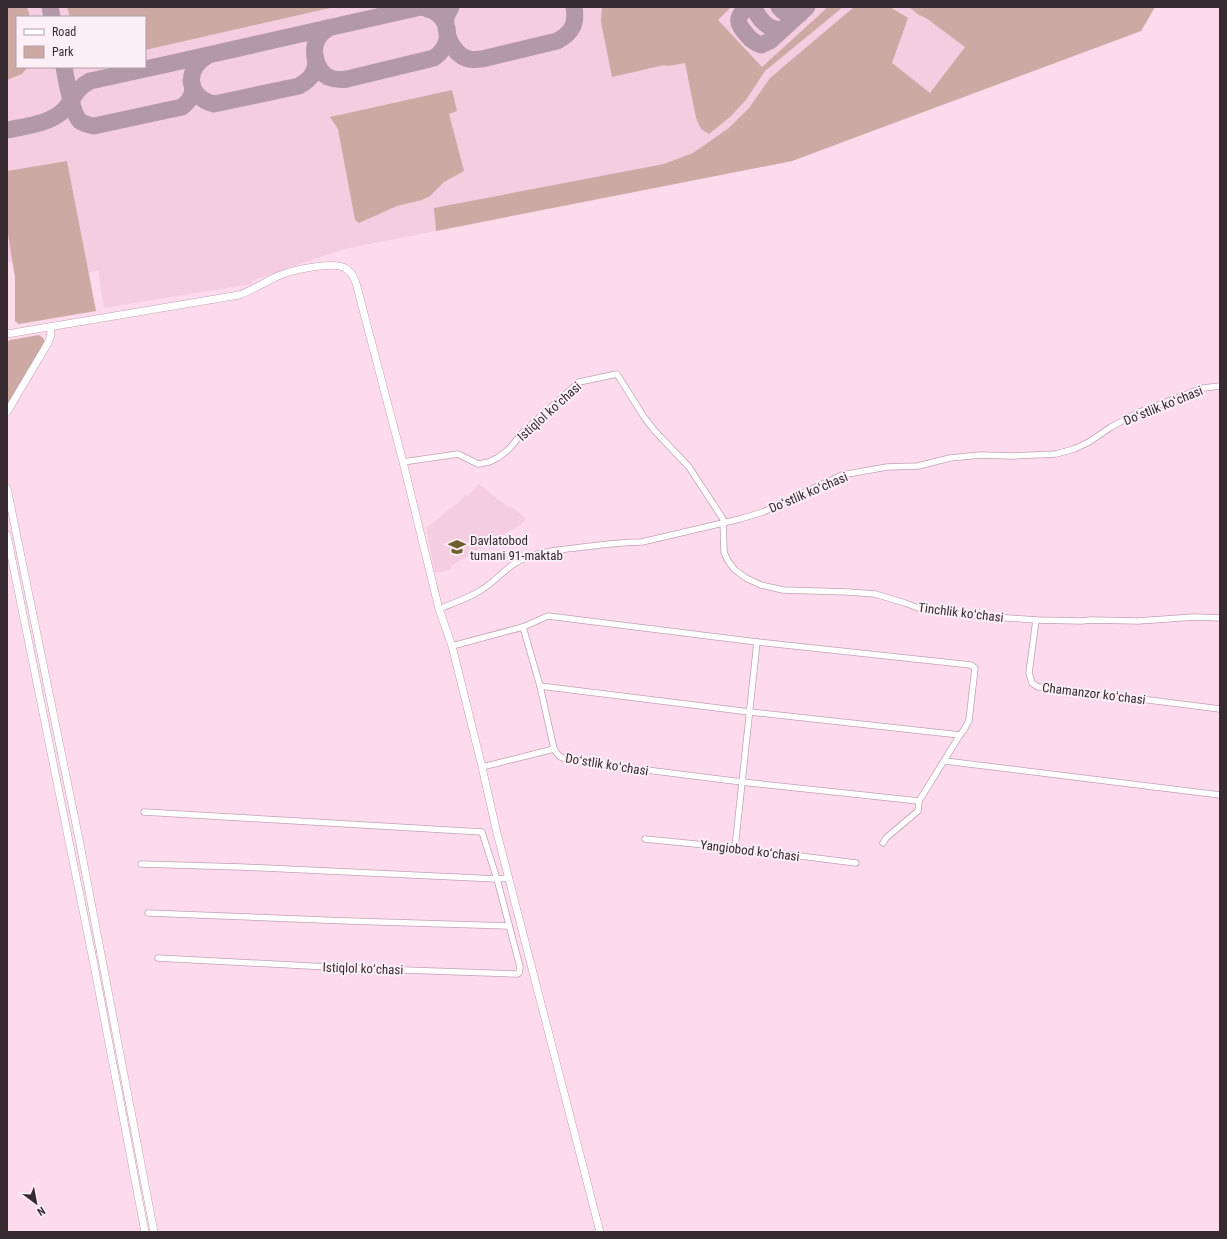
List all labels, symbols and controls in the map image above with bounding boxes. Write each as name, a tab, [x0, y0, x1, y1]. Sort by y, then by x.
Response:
legend	[16, 16, 146, 68]
text: Road	[52, 25, 76, 39]
text: Park	[52, 45, 74, 59]
street label: Istiqlol koʻchasi	[514, 379, 584, 444]
street label: Doʻstlik koʻchasi	[1121, 383, 1205, 428]
street label: Doʻstlik koʻchasi	[767, 469, 850, 516]
place label: Davlatobod tumani 91-maktab	[470, 533, 563, 563]
school or university icon: Davlatobod tumani 91-maktab	[447, 537, 467, 557]
street label: Tinchlik koʻchasi	[917, 600, 1004, 625]
street label: Chamanzor koʻchasi	[1041, 680, 1146, 707]
street label: Doʻstlik koʻchasi	[564, 751, 650, 778]
street label: Yangiobod koʻchasi	[699, 837, 800, 864]
street label: Istiqlol koʻchasi	[322, 960, 404, 977]
north arrow	[16, 1183, 56, 1223]
text: N	[35, 1204, 47, 1218]

